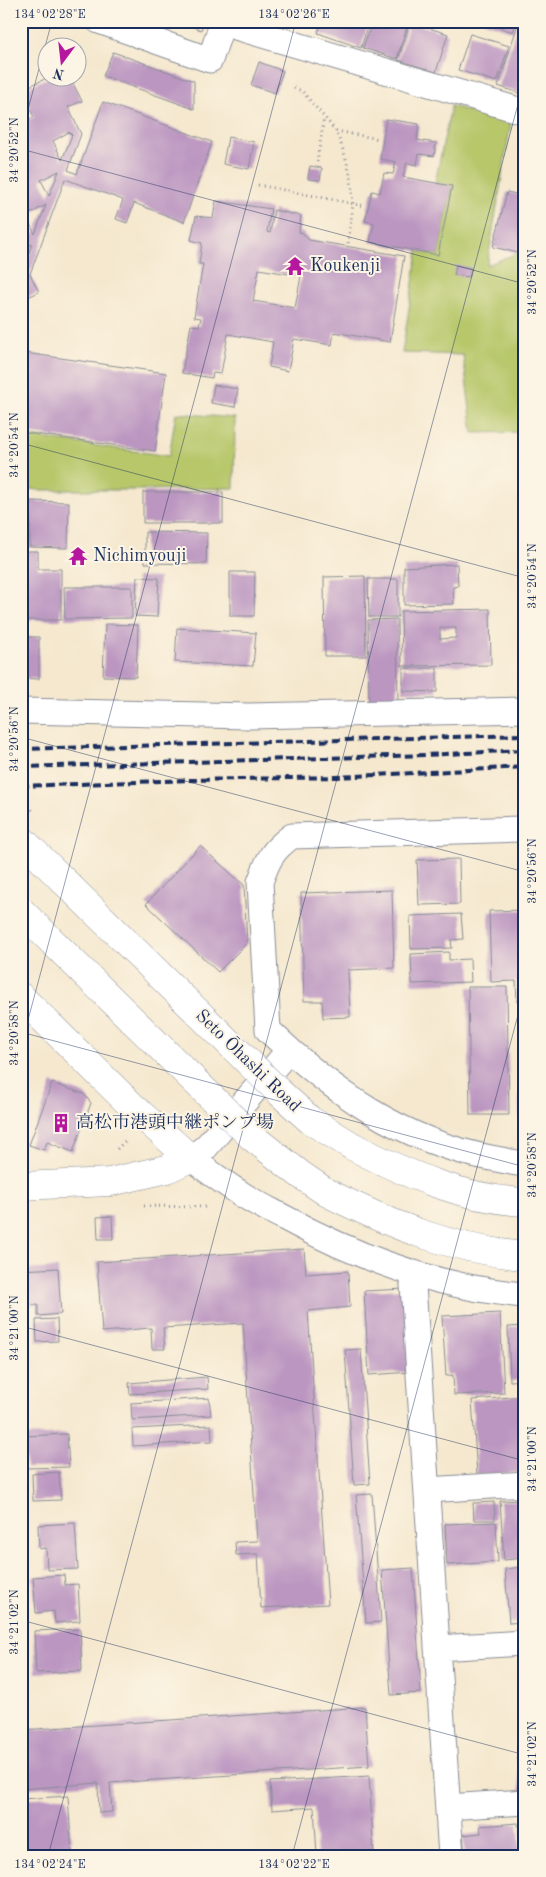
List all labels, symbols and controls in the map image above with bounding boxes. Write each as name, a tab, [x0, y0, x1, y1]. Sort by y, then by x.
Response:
text: 134°02'28"E	[14, 9, 86, 21]
text: 134°02'26"E	[258, 9, 330, 21]
north arrow	[38, 38, 88, 88]
text: N	[52, 65, 66, 82]
text: 34°20'52"N	[8, 117, 21, 183]
text: 34°20'52"N	[526, 249, 539, 315]
temple icon: Koukenji	[284, 255, 306, 277]
place label: Koukenji	[310, 257, 380, 275]
text: 34°20'54"N	[8, 412, 21, 478]
text: 34°20'54"N	[526, 543, 539, 609]
temple icon: Nichimyouji	[67, 545, 89, 567]
place label: Nichimyouji	[93, 547, 186, 565]
text: 34°20'56"N	[8, 706, 21, 772]
text: 34°20'56"N	[526, 838, 539, 904]
text: 34°20'58"N	[8, 1000, 21, 1066]
street label: Seto Ōhashi Road	[192, 1004, 306, 1116]
building icon: 高松市港頭中継ポンプ場	[50, 1112, 72, 1134]
place label: 高松市港頭中継ポンプ場	[76, 1112, 274, 1132]
text: 34°20'58"N	[526, 1132, 539, 1198]
text: 34°21'00"N	[9, 1295, 21, 1361]
text: 34°21'00"N	[527, 1426, 539, 1492]
text: 34°21'02"N	[9, 1589, 21, 1655]
text: 34°21'02"N	[527, 1721, 539, 1787]
text: 134°02'24"E	[14, 1859, 86, 1871]
text: 134°02'22"E	[258, 1859, 330, 1871]

